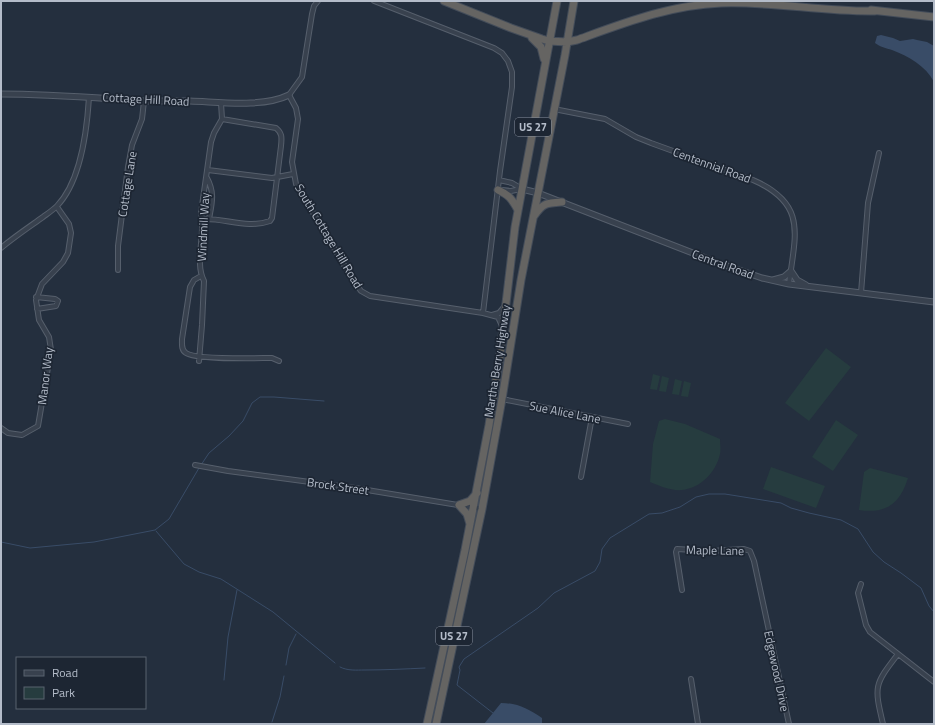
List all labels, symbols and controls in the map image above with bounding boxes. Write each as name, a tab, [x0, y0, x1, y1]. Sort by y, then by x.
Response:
street label: Cottage Hill Road	[102, 87, 190, 111]
road number: US 27	[515, 118, 551, 136]
street label: Centennial Road	[670, 142, 754, 188]
street label: Cottage Lane	[112, 150, 142, 218]
street label: South Cottage Hill Road	[290, 180, 368, 292]
street label: Windmill Way	[192, 192, 214, 262]
street label: Central Road	[689, 244, 757, 284]
street label: Martha Berry Highway	[479, 303, 515, 419]
street label: Manor Way	[32, 346, 58, 406]
street label: Sue Alice Lane	[528, 396, 602, 428]
street label: Brock Street	[306, 472, 371, 500]
street label: Maple Lane	[686, 540, 744, 560]
road number: US 27	[436, 627, 472, 645]
street label: Edgewood Drive	[759, 629, 795, 713]
legend	[16, 657, 146, 709]
text: Road	[52, 663, 78, 682]
text: Park	[52, 683, 75, 702]

